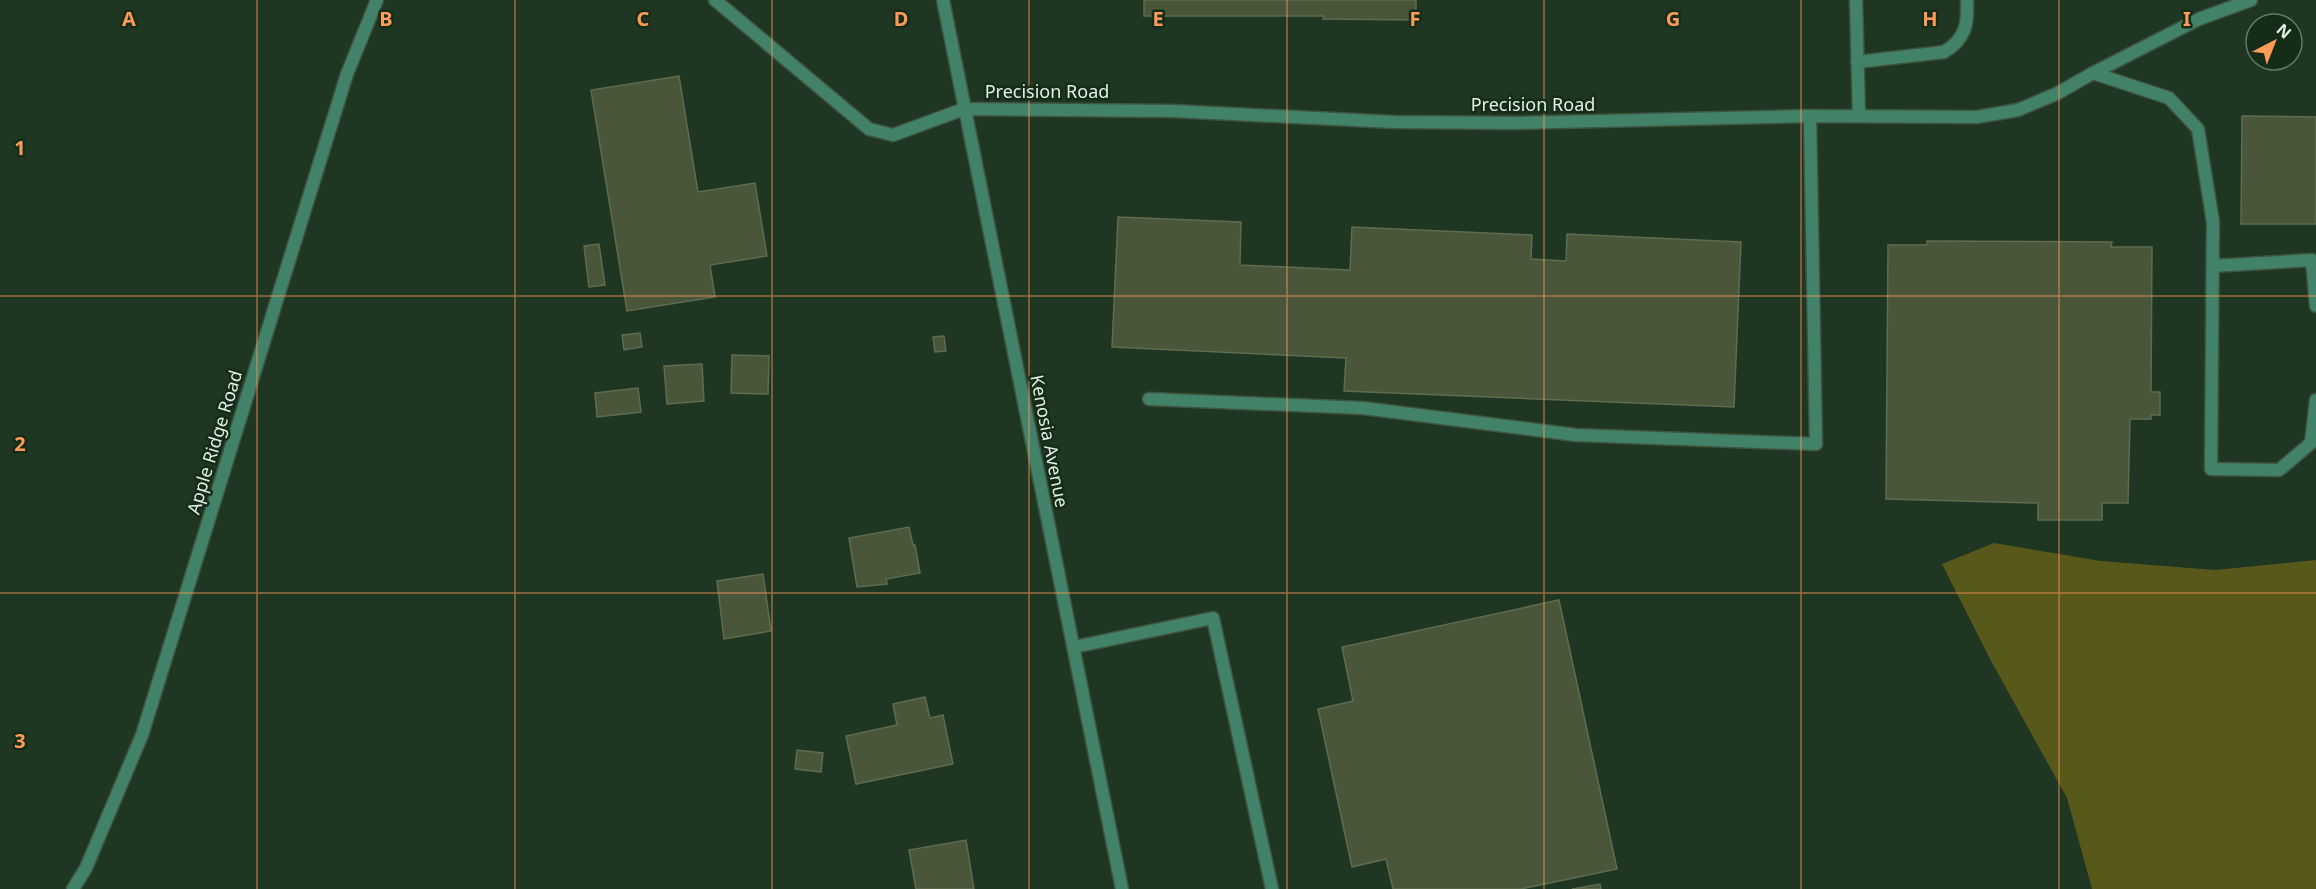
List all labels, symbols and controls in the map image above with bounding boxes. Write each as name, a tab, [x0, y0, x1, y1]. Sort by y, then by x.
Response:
text: A	[122, 5, 136, 32]
text: B	[379, 5, 393, 32]
text: C	[637, 5, 650, 32]
text: D	[894, 5, 908, 32]
text: E	[1152, 5, 1164, 32]
text: F	[1410, 5, 1420, 32]
text: G	[1666, 5, 1680, 32]
text: H	[1922, 5, 1938, 32]
text: I	[2183, 5, 2191, 32]
north arrow	[2244, 12, 2304, 72]
text: N	[2272, 18, 2296, 43]
street label: Precision Road	[985, 79, 1109, 103]
street label: Precision Road	[1471, 92, 1595, 116]
text: 1	[14, 134, 26, 161]
street label: Apple Ridge Road	[181, 367, 247, 517]
street label: Kenosia Avenue	[1025, 373, 1075, 509]
text: 2	[14, 430, 26, 457]
text: 3	[14, 727, 26, 754]

